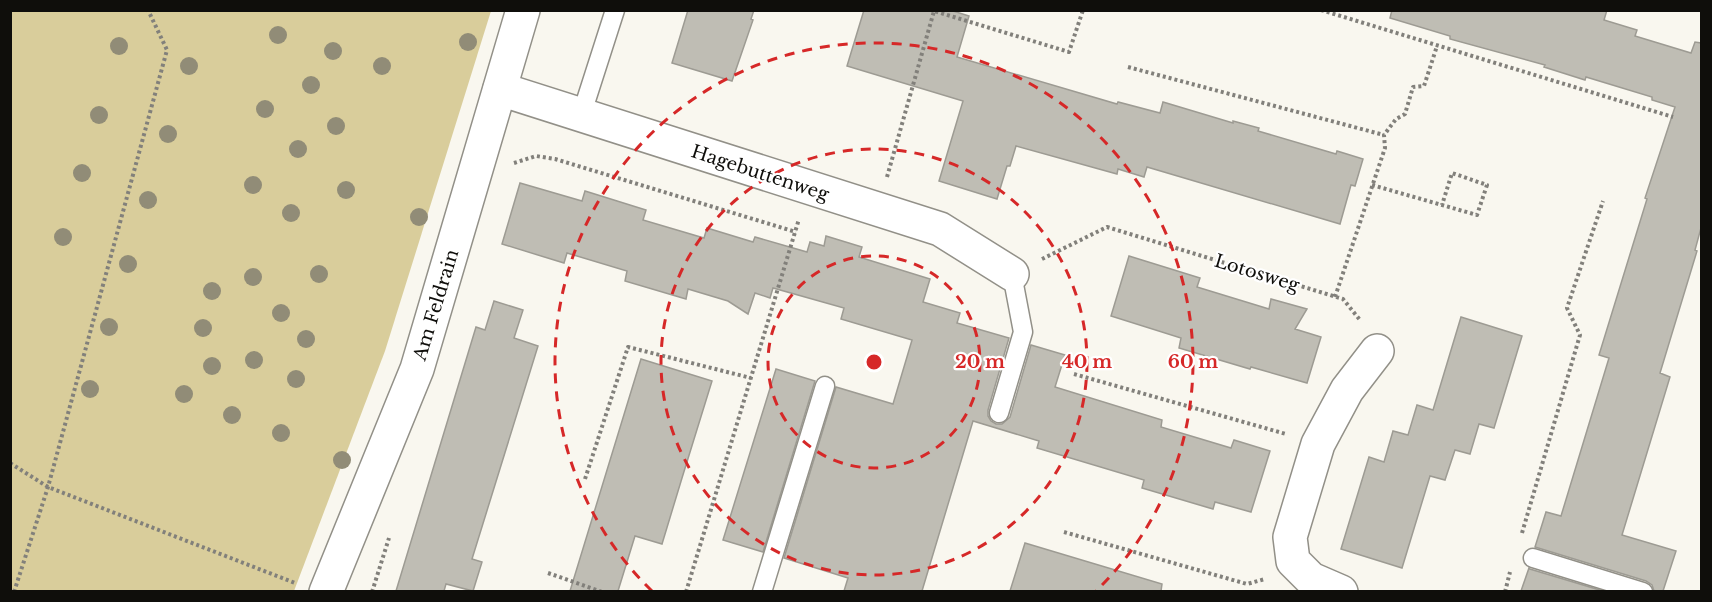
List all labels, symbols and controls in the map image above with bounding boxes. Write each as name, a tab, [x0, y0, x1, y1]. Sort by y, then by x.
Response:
street label: Hagebuttenweg	[688, 140, 832, 206]
street label: Am Feldrain	[408, 247, 463, 364]
street label: Lotosweg	[1212, 250, 1302, 296]
text: 20 m	[955, 351, 1005, 373]
text: 40 m	[1062, 351, 1112, 373]
text: 60 m	[1168, 351, 1218, 373]
centre of rings	[864, 352, 884, 372]

